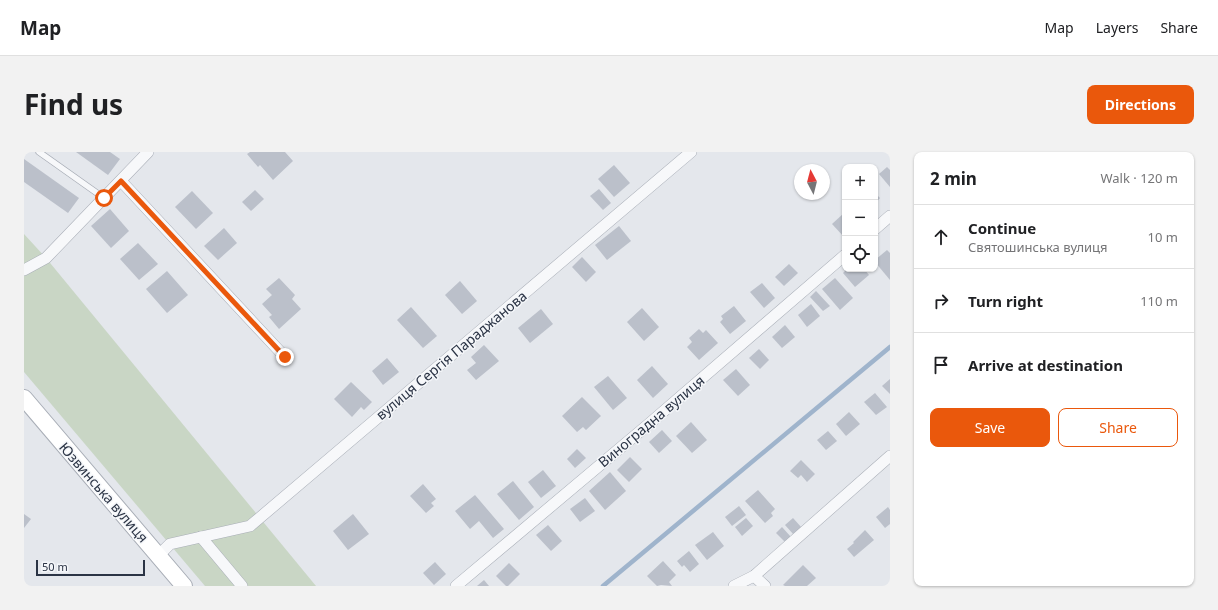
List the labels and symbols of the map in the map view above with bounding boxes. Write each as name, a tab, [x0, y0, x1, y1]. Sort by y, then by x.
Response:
north arrow	[794, 164, 830, 200]
route start	[95, 189, 113, 207]
street label: вулиця Сергія Параджанова	[372, 286, 530, 424]
route end	[276, 348, 294, 366]
street label: Виноградна вулиця	[594, 371, 708, 471]
street label: Юзвинська вулиця	[55, 438, 153, 546]
scale bar	[36, 558, 145, 577]

